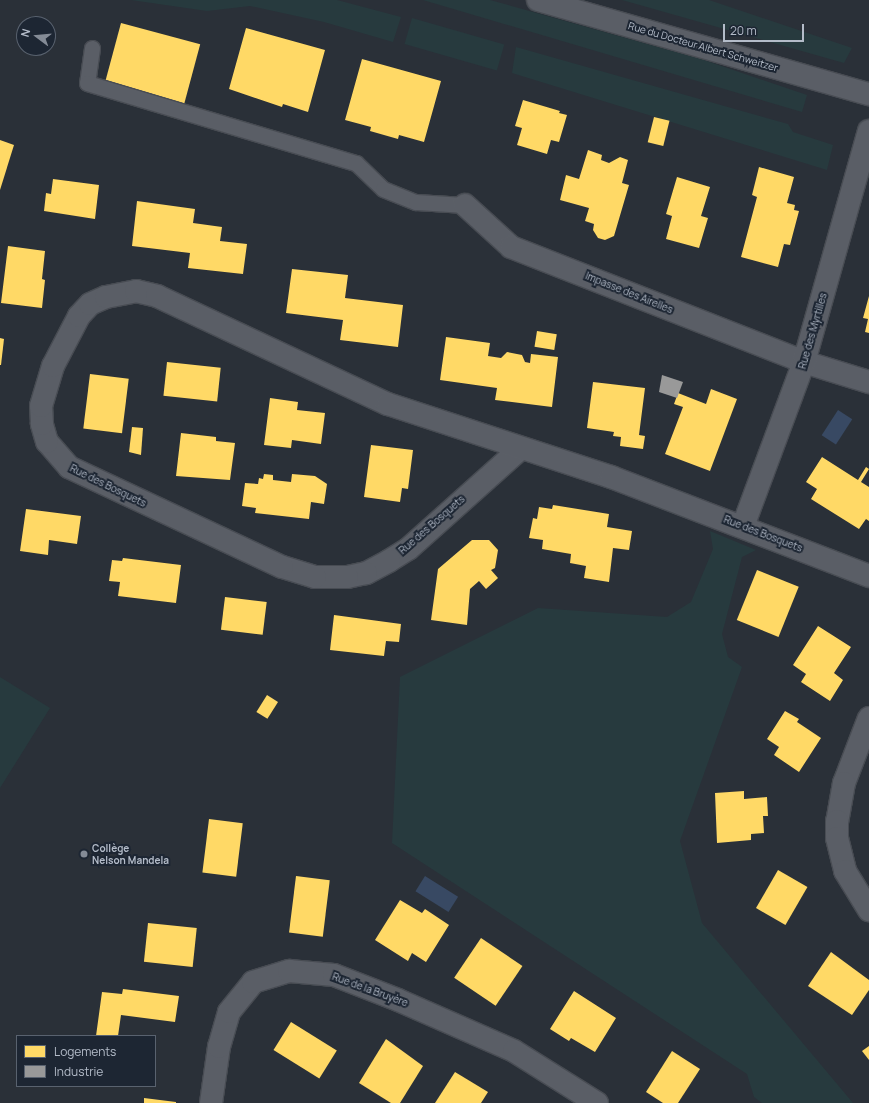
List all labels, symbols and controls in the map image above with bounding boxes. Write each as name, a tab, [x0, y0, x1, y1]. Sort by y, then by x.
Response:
north arrow	[16, 16, 56, 56]
scale bar	[725, 16, 806, 42]
street label: Rue du Docteur Albert Schweitzer	[627, 20, 779, 74]
text: 20 m	[730, 22, 757, 39]
text: N	[17, 27, 33, 39]
street label: Impasse des Airelles	[583, 270, 675, 316]
street label: Rue des Myrtilles	[796, 292, 830, 370]
street label: Rue des Bosquets	[68, 462, 148, 510]
street label: Rue des Bosquets	[397, 493, 467, 557]
street label: Rue des Bosquets	[722, 513, 804, 555]
place label: Collège Nelson Mandela	[92, 842, 169, 866]
marker: Collège Nelson Mandela	[79, 849, 89, 859]
street label: Rue de la Bruyère	[330, 971, 410, 1009]
legend	[16, 1035, 156, 1087]
text: Logements	[54, 1043, 116, 1060]
text: Industrie	[54, 1063, 103, 1080]

